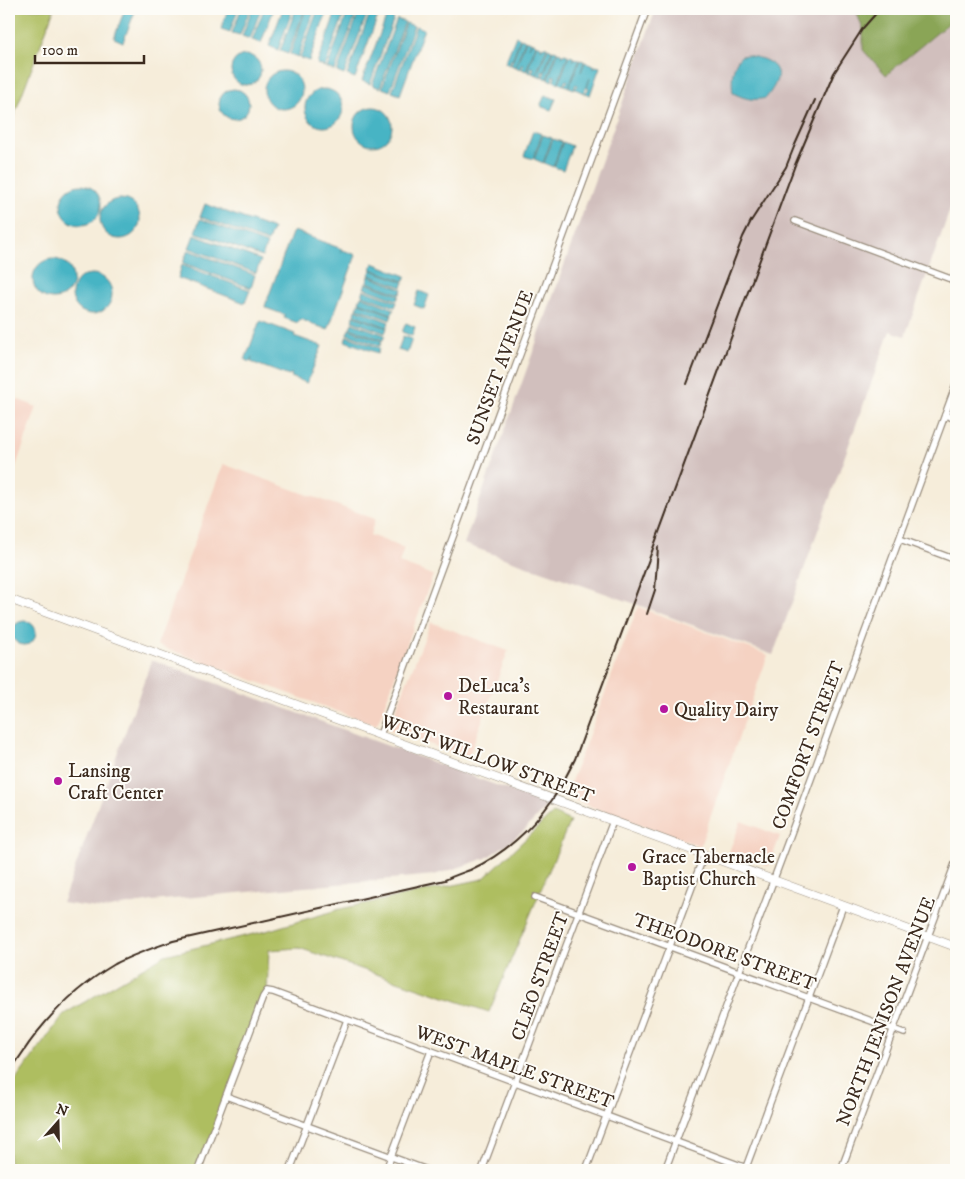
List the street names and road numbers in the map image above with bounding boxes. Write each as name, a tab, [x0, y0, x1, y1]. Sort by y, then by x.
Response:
street label: SUNSET AVENUE	[462, 287, 539, 448]
street label: COMFORT STREET	[767, 658, 850, 833]
street label: WEST WILLOW STREET	[377, 710, 598, 809]
street label: NORTH JENISON AVENUE	[832, 894, 941, 1130]
street label: CLEO STREET	[506, 908, 575, 1044]
street label: THEODORE STREET	[630, 909, 820, 996]
street label: WEST MAPLE STREET	[411, 1020, 617, 1114]

